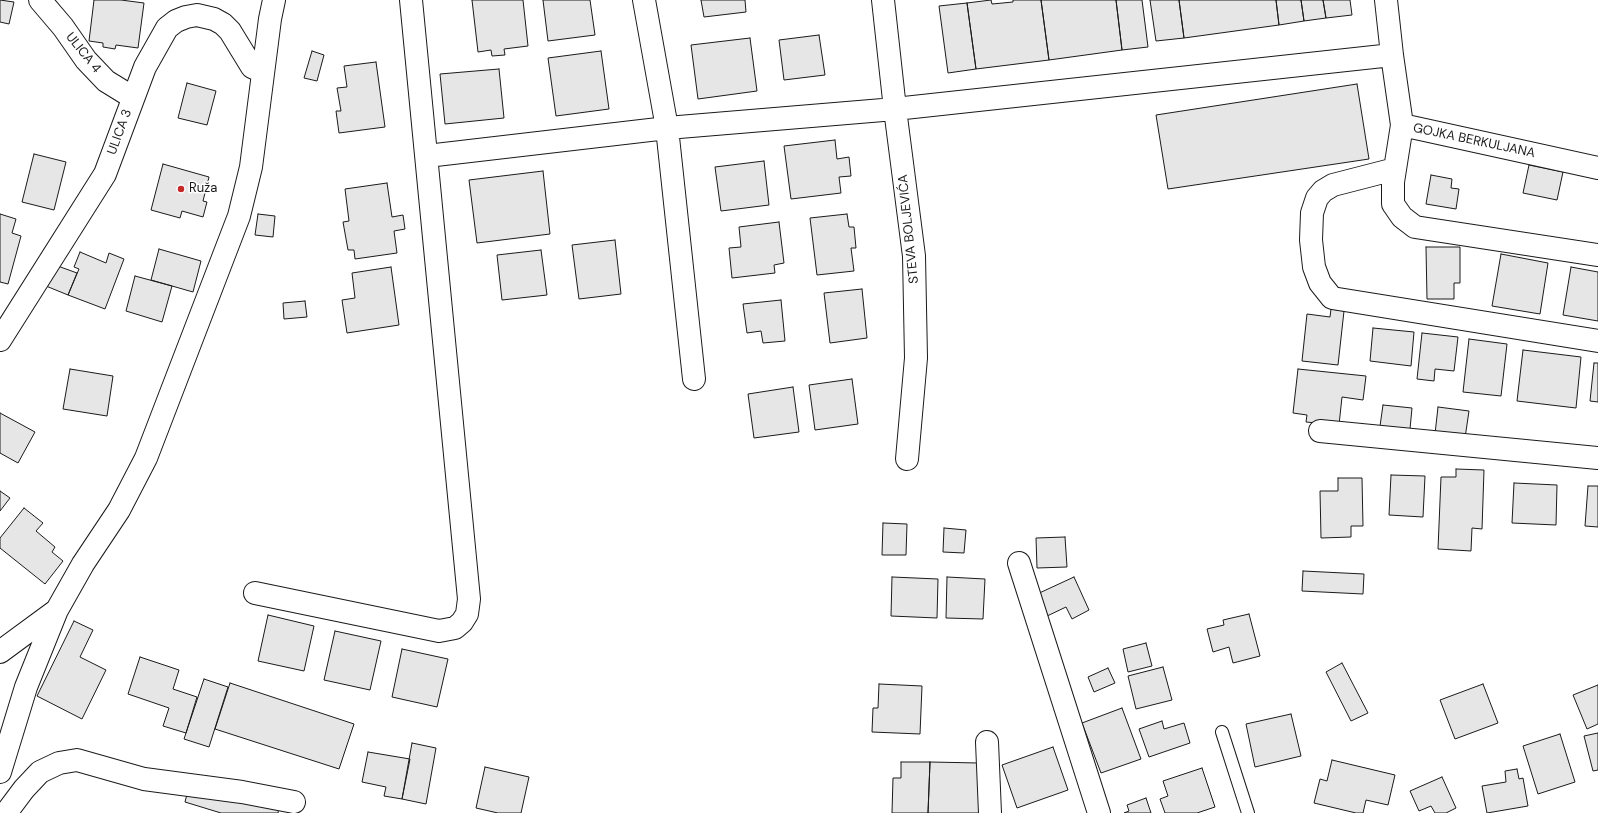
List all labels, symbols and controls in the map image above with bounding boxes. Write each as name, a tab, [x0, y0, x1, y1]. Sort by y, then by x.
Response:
street label: ULICA 4	[62, 30, 104, 76]
street label: ULICA 3	[105, 107, 135, 157]
street label: GOJKA BERKULJANA	[1412, 120, 1536, 162]
street label: STEVA BOLJEVIĆA	[896, 174, 922, 284]
place label: Ruža	[189, 181, 217, 197]
marker: Ruža	[176, 184, 186, 194]

